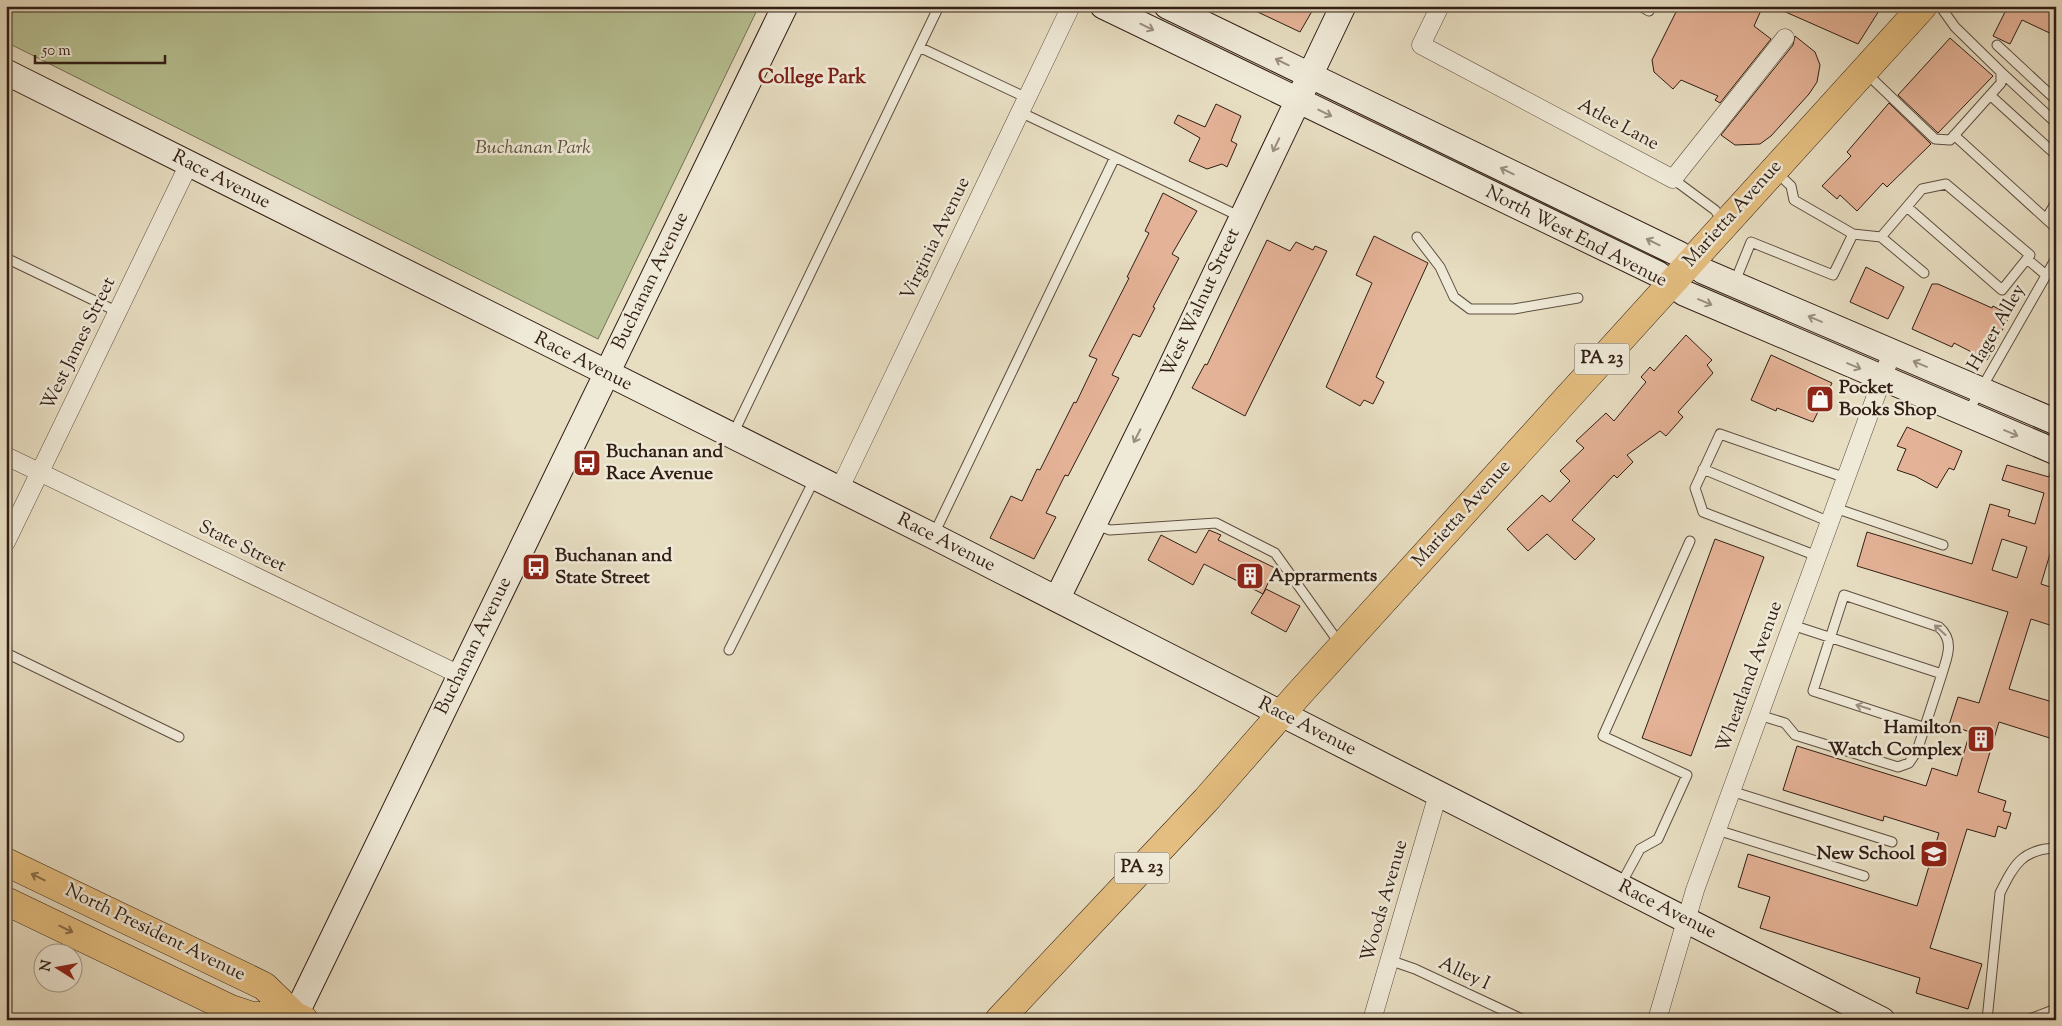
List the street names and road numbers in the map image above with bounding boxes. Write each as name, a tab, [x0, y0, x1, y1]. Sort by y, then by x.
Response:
street label: Atlee Lane	[1572, 92, 1664, 158]
street label: Race Avenue	[167, 144, 275, 216]
street label: Marietta Avenue	[1677, 154, 1789, 274]
street label: Virginia Avenue	[894, 173, 978, 305]
street label: North West End Avenue	[1480, 179, 1672, 295]
street label: Buchanan Avenue	[606, 208, 696, 354]
street label: West Walnut Street	[1155, 224, 1248, 382]
street label: West James Street	[35, 272, 123, 415]
street label: Hager Alley	[1961, 279, 2033, 377]
street label: Race Avenue	[529, 326, 637, 398]
road number: PA 23	[1574, 344, 1630, 374]
street label: Marietta Avenue	[1406, 454, 1518, 574]
street label: Race Avenue	[892, 507, 1000, 579]
street label: State Street	[193, 514, 291, 580]
street label: Buchanan Avenue	[429, 573, 519, 719]
street label: Wheatland Avenue	[1710, 597, 1790, 756]
street label: Race Avenue	[1253, 691, 1361, 763]
street label: Woods Avenue	[1355, 837, 1415, 965]
road number: PA 23	[1114, 852, 1170, 884]
street label: Race Avenue	[1613, 874, 1721, 946]
street label: North President Avenue	[60, 878, 250, 989]
street label: Alley I	[1434, 950, 1494, 998]

